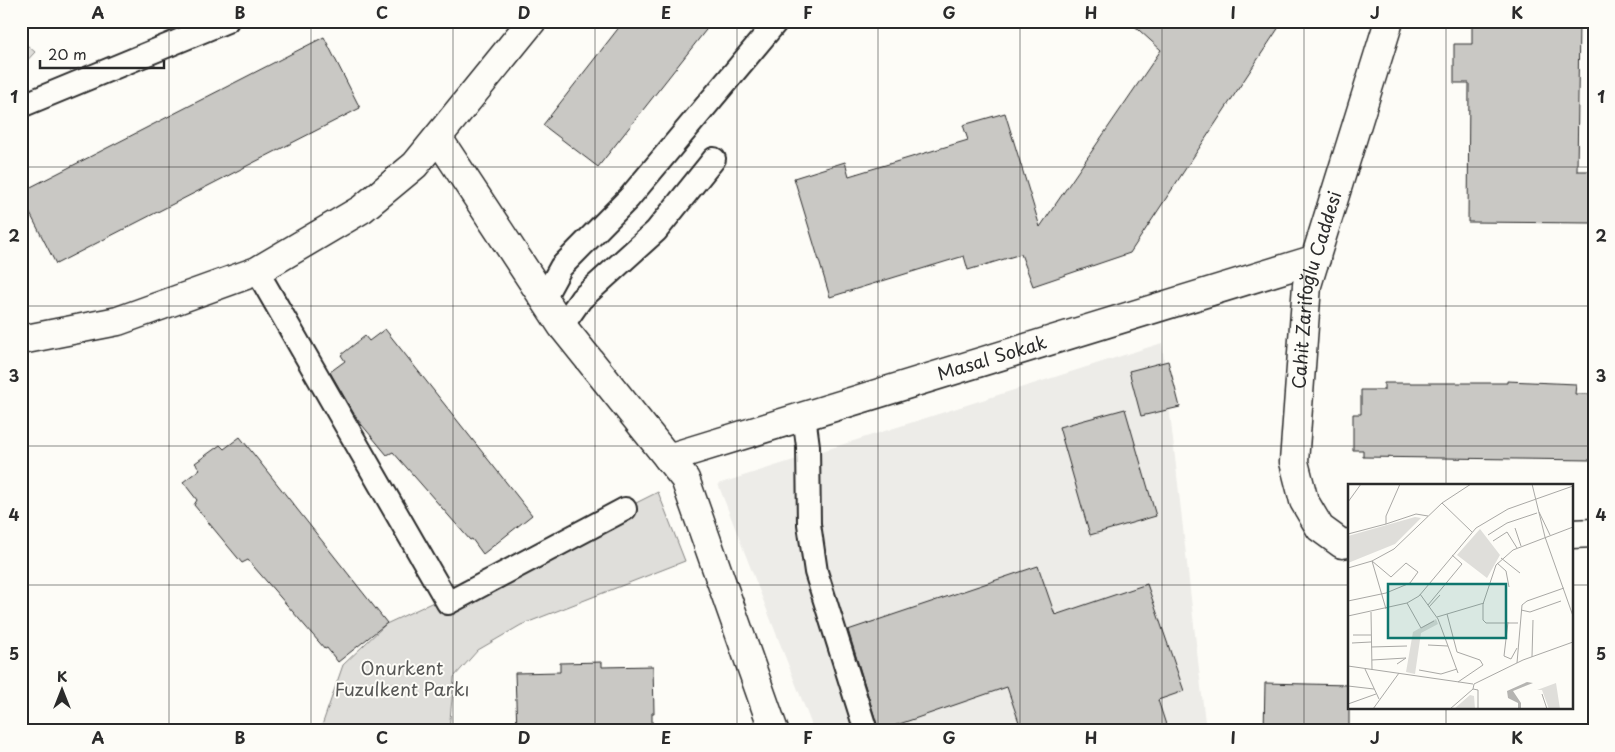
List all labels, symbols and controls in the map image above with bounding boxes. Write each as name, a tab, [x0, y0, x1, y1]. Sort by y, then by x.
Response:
text: A	[92, 0, 105, 24]
text: B	[235, 0, 246, 24]
text: C	[376, 0, 388, 24]
text: D	[518, 0, 530, 24]
text: E	[661, 0, 671, 24]
text: F	[803, 0, 813, 24]
text: G	[942, 0, 956, 24]
text: H	[1085, 0, 1097, 24]
text: I	[1230, 0, 1236, 24]
text: J	[1370, 0, 1380, 24]
text: K	[1511, 0, 1523, 24]
scale bar	[40, 38, 164, 70]
text: 20 m	[48, 42, 87, 65]
text: 1	[10, 84, 18, 108]
text: 1	[1597, 84, 1605, 108]
street label: Cahit Zarifoğlu Caddesi	[1284, 187, 1347, 390]
text: 2	[8, 223, 20, 247]
text: 2	[1595, 223, 1607, 247]
street label: Masal Sokak	[934, 328, 1050, 387]
text: 3	[9, 363, 19, 387]
text: 3	[1596, 363, 1606, 387]
inset map	[1348, 484, 1572, 710]
text: 4	[9, 502, 20, 526]
text: 4	[1596, 502, 1607, 526]
text: 5	[9, 641, 19, 665]
text: 5	[1596, 641, 1606, 665]
park label: Onurkent Fuzulkent Parkı	[334, 654, 470, 702]
north arrow	[38, 664, 88, 714]
text: K	[57, 666, 67, 687]
text: A	[92, 725, 105, 749]
text: B	[235, 725, 246, 749]
text: C	[376, 725, 388, 749]
text: D	[518, 725, 530, 749]
text: E	[661, 725, 671, 749]
text: F	[803, 725, 813, 749]
text: G	[942, 725, 956, 749]
text: H	[1085, 725, 1097, 749]
text: I	[1230, 725, 1236, 749]
text: J	[1370, 725, 1380, 749]
text: K	[1511, 725, 1523, 749]

